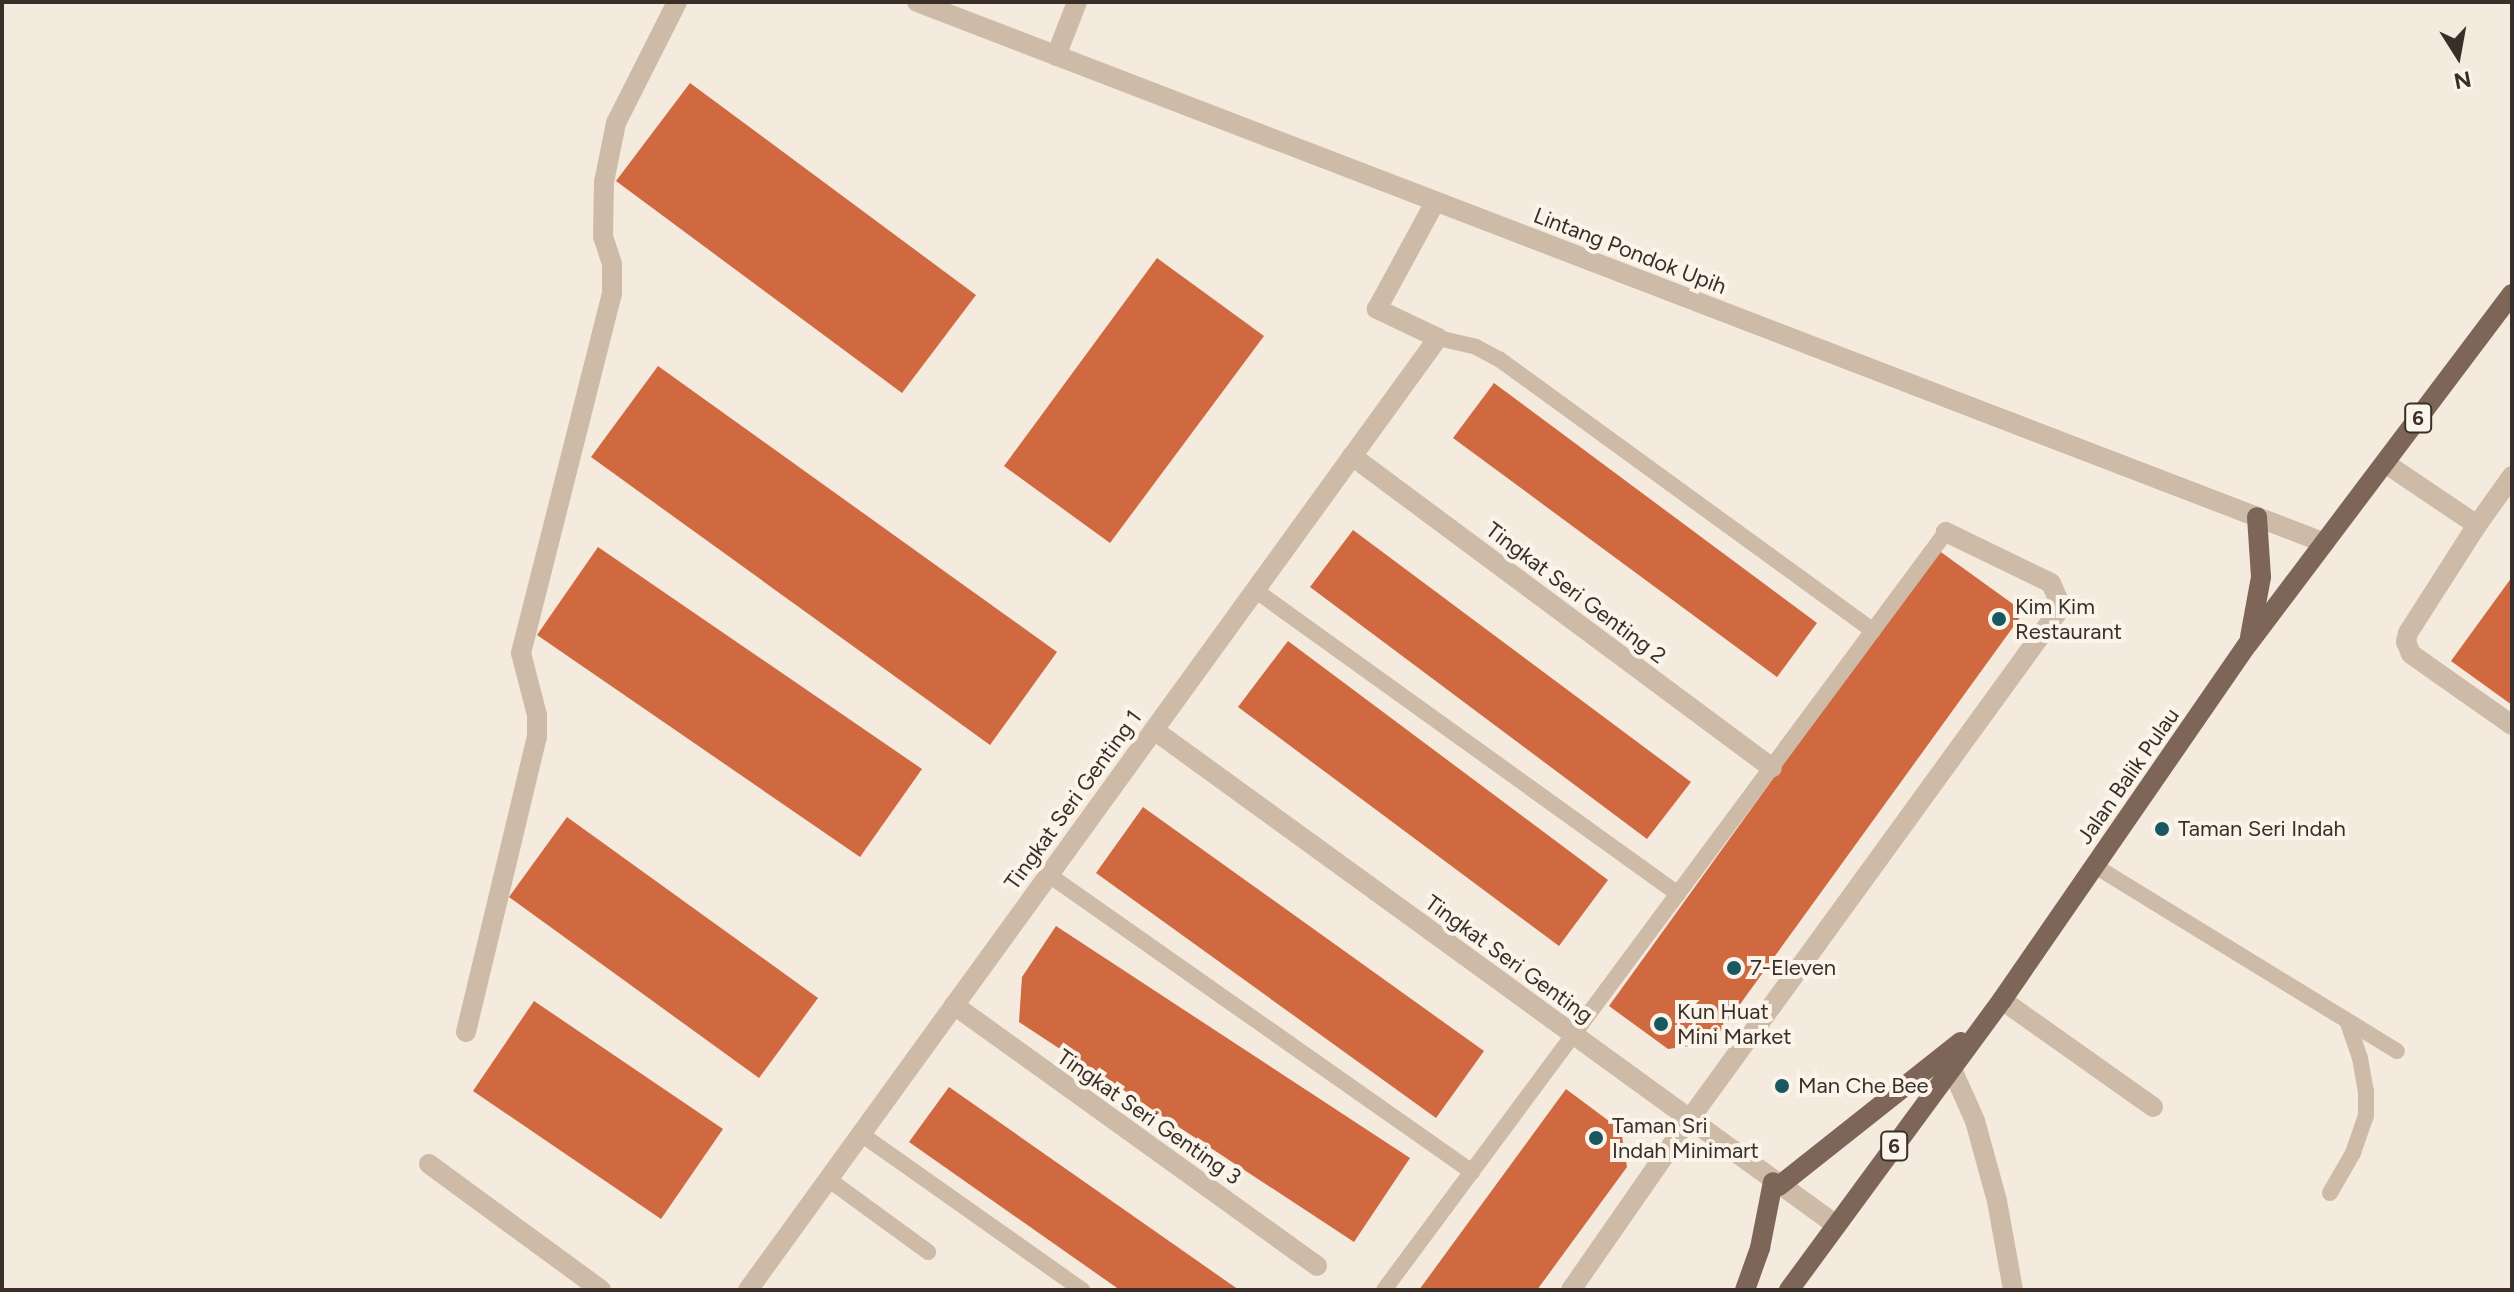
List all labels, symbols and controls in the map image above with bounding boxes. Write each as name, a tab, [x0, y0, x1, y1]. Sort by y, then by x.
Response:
north arrow	[2418, 16, 2498, 96]
text: N	[2452, 65, 2474, 95]
street label: Lintang Pondok Upih	[1530, 202, 1730, 300]
road number: 6	[2404, 402, 2432, 434]
street label: Tingkat Seri Genting 2	[1481, 517, 1671, 669]
place label: Kim Kim Restaurant	[2015, 593, 2122, 644]
marker: Kim Kim Restaurant	[1990, 610, 2008, 628]
street label: Jalan Balik Pulau	[2071, 703, 2185, 849]
street label: Tingkat Seri Genting 1	[999, 705, 1147, 895]
place label: Taman Seri Indah	[2178, 816, 2346, 842]
marker: Taman Seri Indah	[2153, 820, 2171, 838]
street label: Tingkat Seri Genting	[1420, 889, 1598, 1029]
place label: 7-Eleven	[1750, 955, 1836, 981]
marker: 7-Eleven	[1725, 959, 1743, 977]
place label: Kun Huat Mini Market	[1677, 998, 1792, 1050]
marker: Kun Huat Mini Market	[1652, 1015, 1670, 1033]
street label: Tingkat Seri Genting 3	[1052, 1044, 1246, 1190]
place label: Man Che Bee	[1798, 1073, 1929, 1099]
marker: Man Che Bee	[1773, 1077, 1791, 1095]
place label: Taman Sri Indah Minimart	[1612, 1112, 1759, 1164]
marker: Taman Sri Indah Minimart	[1587, 1129, 1605, 1147]
road number: 6	[1880, 1130, 1908, 1162]

